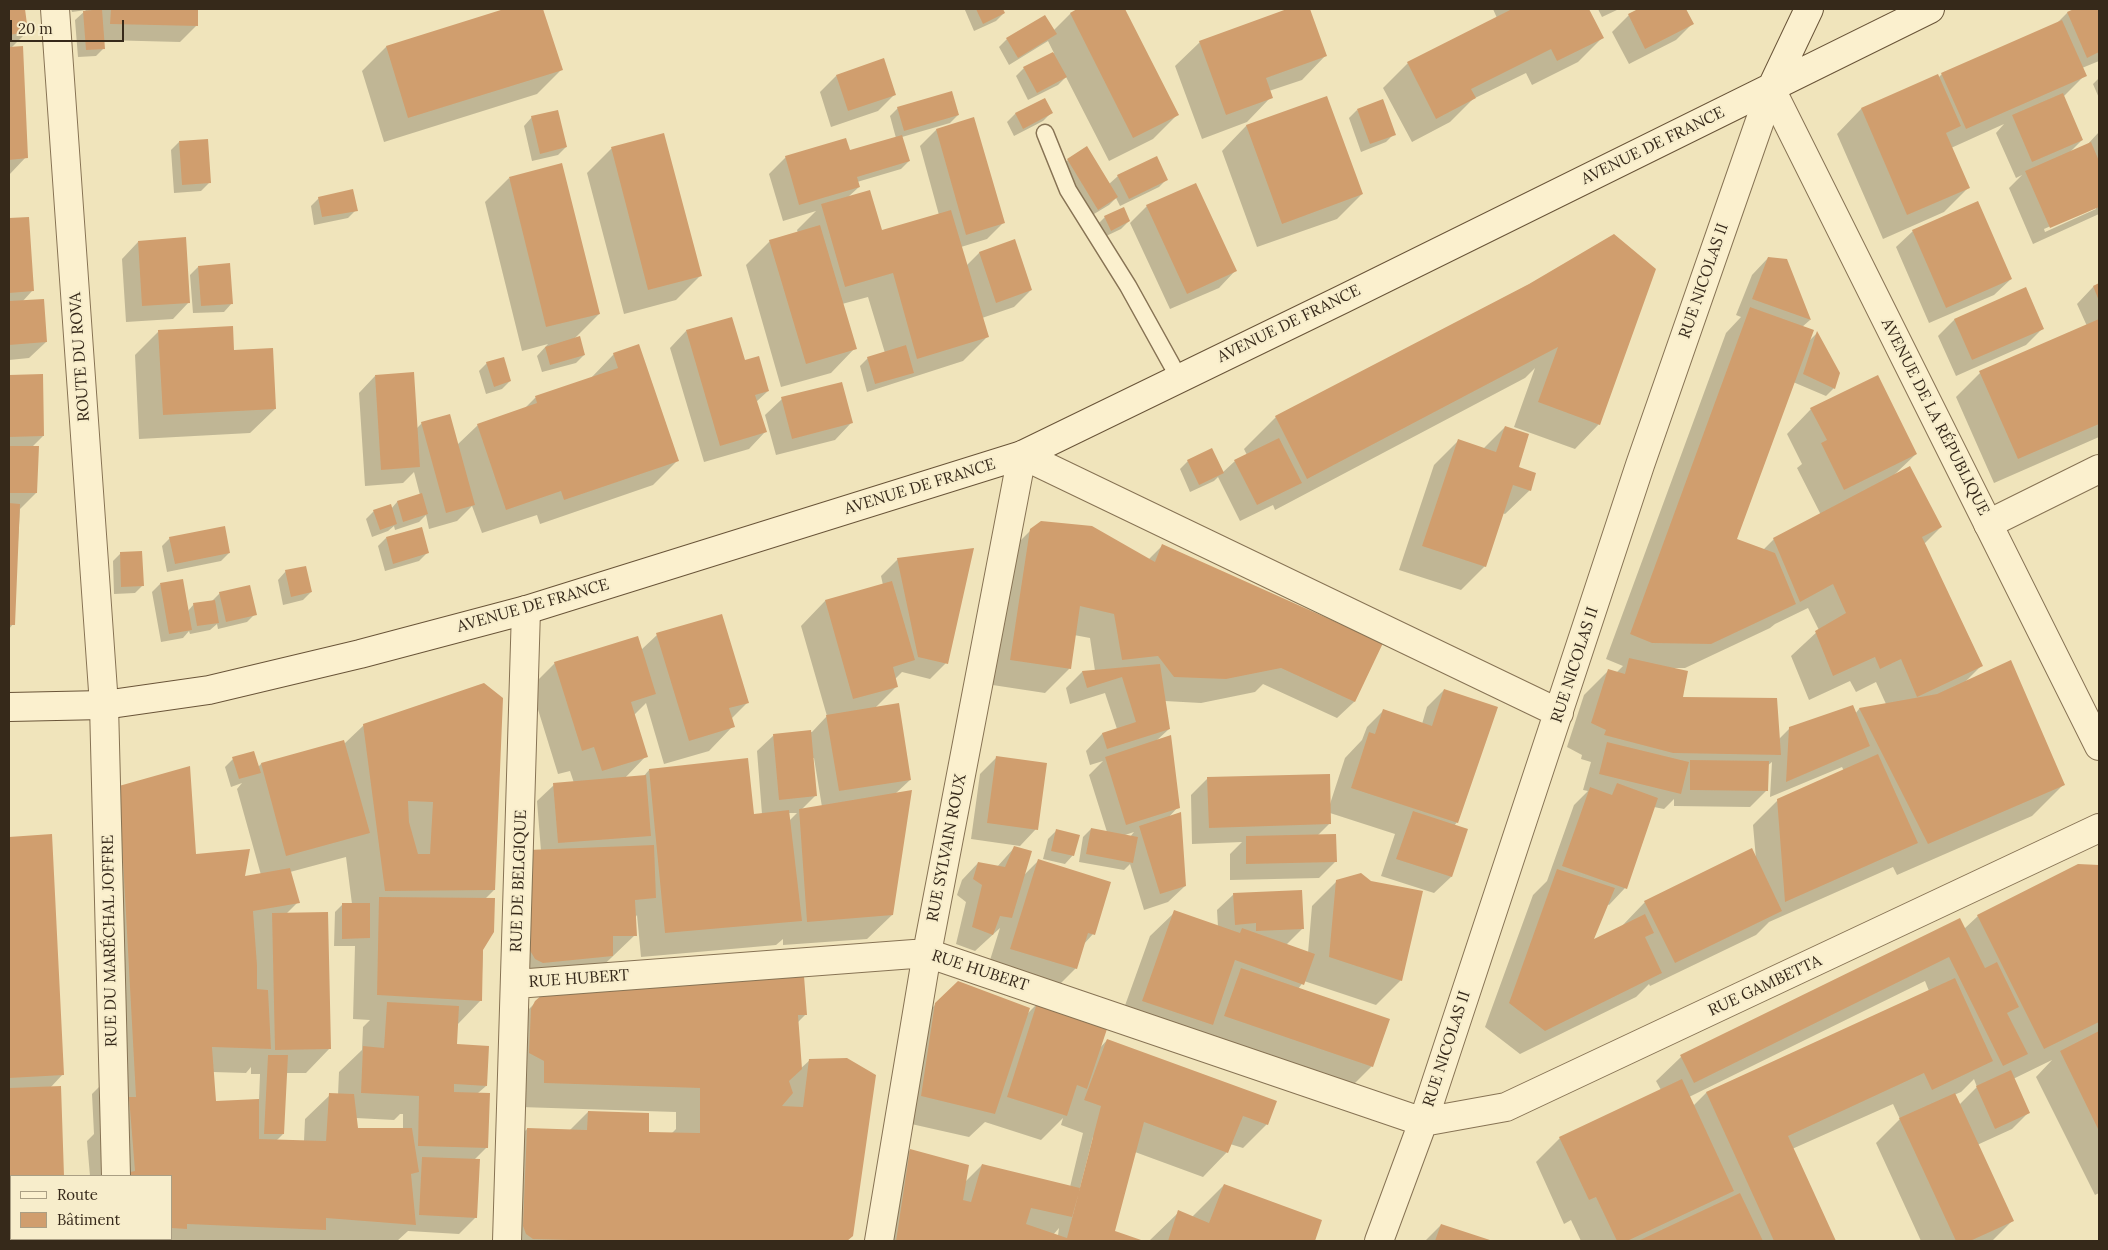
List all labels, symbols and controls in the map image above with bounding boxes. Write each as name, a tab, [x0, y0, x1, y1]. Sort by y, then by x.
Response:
scale bar	[12, 10, 126, 42]
text: 20 m	[18, 19, 53, 38]
street label: AVENUE DE FRANCE	[1578, 103, 1728, 189]
street label: RUE NICOLAS II	[1675, 221, 1733, 341]
street label: AVENUE DE FRANCE	[1214, 281, 1364, 367]
street label: ROUTE DU ROVA	[66, 292, 94, 422]
street label: AVENUE DE LA RÉPUBLIQUE	[1877, 315, 1993, 519]
street label: AVENUE DE FRANCE	[842, 455, 998, 519]
street label: AVENUE DE FRANCE	[455, 575, 611, 637]
street label: RUE NICOLAS II	[1547, 605, 1603, 725]
street label: RUE SYLVAIN ROUX	[923, 773, 971, 923]
street label: RUE DE BELGIQUE	[507, 809, 531, 953]
street label: RUE DU MARÉCHAL JOFFRE	[99, 835, 121, 1047]
street label: RUE HUBERT	[929, 946, 1031, 996]
street label: RUE GAMBETTA	[1705, 951, 1825, 1021]
street label: RUE HUBERT	[528, 966, 630, 992]
street label: RUE NICOLAS II	[1419, 989, 1475, 1109]
legend	[10, 1175, 172, 1240]
text: Route	[57, 1185, 98, 1204]
text: Bâtiment	[57, 1210, 120, 1229]

